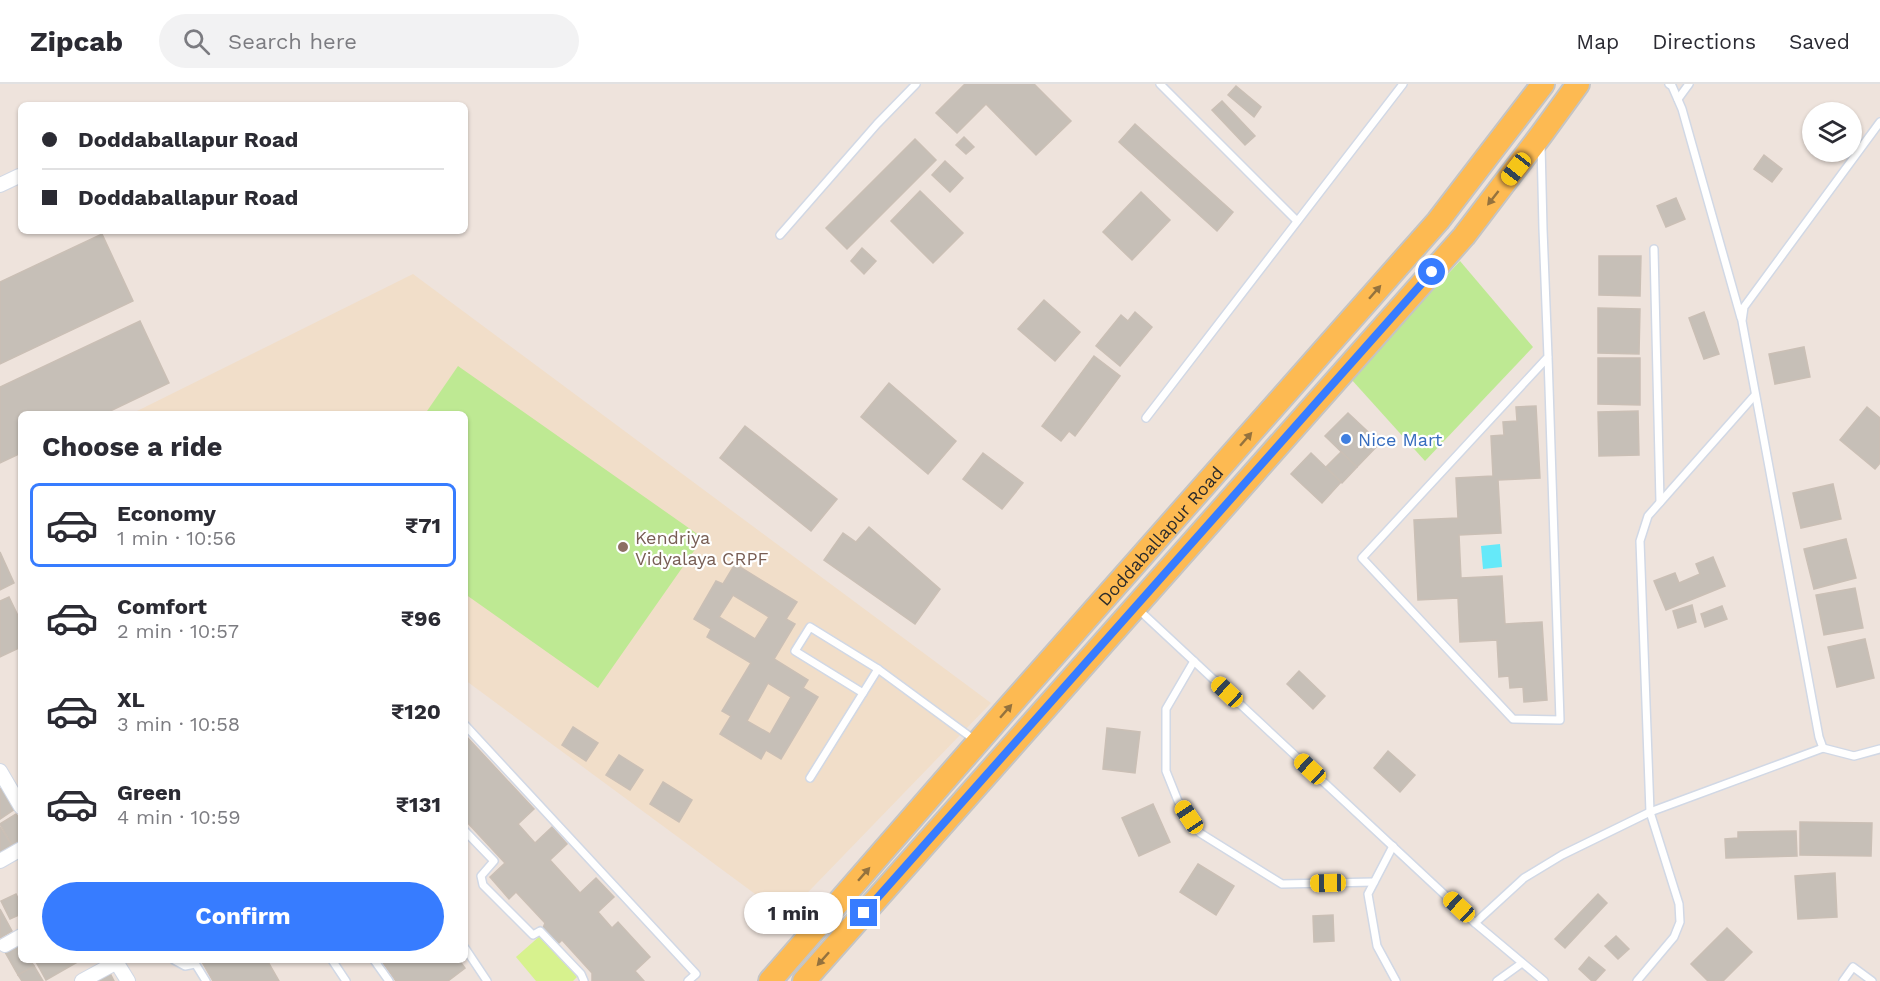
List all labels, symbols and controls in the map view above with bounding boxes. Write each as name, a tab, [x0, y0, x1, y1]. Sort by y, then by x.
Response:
search box	[159, 14, 579, 68]
text: Zipcab	[30, 25, 123, 58]
icon: search	[180, 25, 213, 58]
text: Search here	[228, 29, 357, 54]
text: Map	[1576, 29, 1619, 54]
text: Directions	[1652, 29, 1756, 54]
text: Saved	[1789, 29, 1850, 54]
map controls	[1802, 102, 1862, 162]
button: layers	[1802, 102, 1862, 162]
text: Doddaballapur Road	[78, 127, 298, 152]
car	[1498, 149, 1534, 189]
text: Doddaballapur Road	[78, 185, 298, 210]
one-way arrow	[1487, 190, 1499, 206]
route start	[1418, 258, 1445, 285]
one-way arrow	[1368, 285, 1382, 300]
place label: Nice Mart	[1358, 429, 1443, 450]
text: Choose a ride	[42, 431, 222, 463]
one-way arrow	[1239, 431, 1253, 446]
marker: Nice Mart	[1339, 432, 1353, 446]
street label: Doddaballapur Road	[1093, 462, 1227, 610]
icon: car	[45, 498, 99, 552]
text: Economy	[117, 501, 216, 526]
text: ₹71	[405, 513, 441, 538]
text: 1 min · 10:56	[117, 526, 236, 550]
place label: Kendriya Vidyalaya CRPF	[635, 527, 768, 569]
marker: Kendriya Vidyalaya CRPF	[616, 540, 630, 554]
icon: car	[45, 591, 99, 645]
text: Comfort	[117, 594, 207, 619]
text: ₹96	[401, 606, 441, 631]
text: 2 min · 10:57	[117, 619, 239, 643]
car	[1208, 673, 1246, 711]
icon: car	[45, 684, 99, 738]
text: XL	[117, 687, 145, 712]
text: ₹120	[391, 699, 441, 724]
one-way arrow	[999, 704, 1012, 719]
text: 3 min · 10:58	[117, 712, 240, 736]
car	[1291, 750, 1329, 788]
icon: car	[45, 777, 99, 831]
text: Green	[117, 780, 181, 805]
text: ₹131	[396, 792, 441, 817]
car	[1171, 797, 1207, 837]
text: 4 min · 10:59	[117, 805, 241, 829]
one-way arrow	[857, 867, 870, 882]
car	[1310, 874, 1346, 892]
button: Confirm	[42, 882, 444, 951]
car	[1440, 888, 1478, 926]
callout: 1 min	[744, 892, 843, 934]
route end	[850, 899, 877, 926]
text: 1 min	[768, 901, 819, 925]
one-way arrow	[817, 951, 830, 966]

